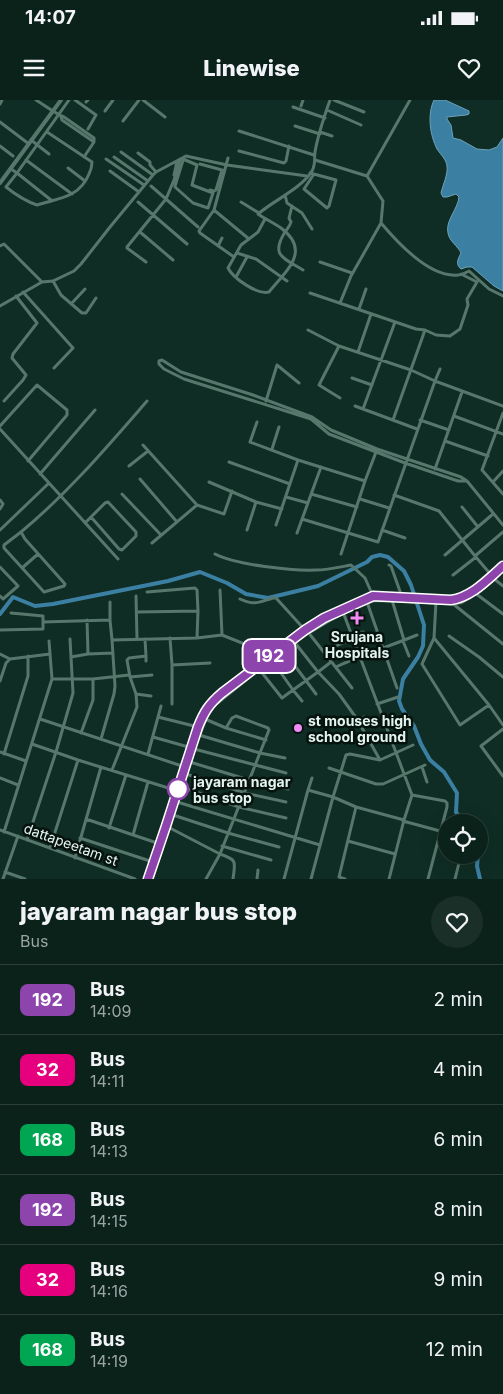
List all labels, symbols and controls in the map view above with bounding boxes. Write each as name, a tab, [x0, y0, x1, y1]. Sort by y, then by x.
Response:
text: 14:07	[25, 6, 76, 29]
icon: menu	[20, 54, 48, 82]
icon: heart	[455, 54, 483, 82]
text: Linewise	[203, 55, 300, 81]
marker: Srujana Hospitals	[350, 611, 364, 625]
place label: Srujana Hospitals	[325, 628, 389, 661]
line badge: 192	[240, 640, 298, 672]
text: 192	[254, 645, 284, 666]
place label: st mouses high school ground	[308, 712, 412, 745]
marker: st mouses high school ground	[292, 722, 304, 734]
place label: jayaram nagar bus stop	[192, 773, 291, 806]
marker: jayaram nagar bus stop	[167, 778, 189, 800]
map controls	[438, 814, 488, 864]
button: locate	[438, 814, 488, 864]
street label: dattapeetam st	[22, 819, 121, 869]
button: heart	[431, 896, 483, 948]
text: jayaram nagar bus stop	[20, 897, 297, 926]
text: Bus	[20, 931, 48, 951]
text: Bus	[90, 978, 125, 1001]
text: 2 min	[434, 988, 483, 1011]
text: 192	[32, 989, 63, 1010]
text: 14:09	[90, 1001, 131, 1021]
text: Bus	[90, 1048, 125, 1071]
text: 4 min	[433, 1058, 483, 1081]
text: 32	[36, 1059, 59, 1080]
text: 14:11	[90, 1071, 124, 1091]
text: Bus	[90, 1118, 125, 1141]
text: 6 min	[433, 1128, 483, 1151]
text: 168	[32, 1129, 63, 1150]
text: 14:13	[90, 1141, 128, 1161]
text: Bus	[90, 1188, 125, 1211]
text: 8 min	[433, 1198, 483, 1221]
text: 192	[32, 1199, 63, 1220]
text: 14:15	[90, 1211, 128, 1231]
text: Bus	[90, 1258, 125, 1281]
text: 9 min	[433, 1268, 483, 1291]
text: 32	[36, 1269, 59, 1290]
text: 14:16	[90, 1281, 128, 1301]
text: Bus	[90, 1328, 125, 1351]
text: 12 min	[426, 1338, 483, 1361]
text: 168	[32, 1339, 63, 1360]
text: 14:19	[90, 1351, 128, 1371]

